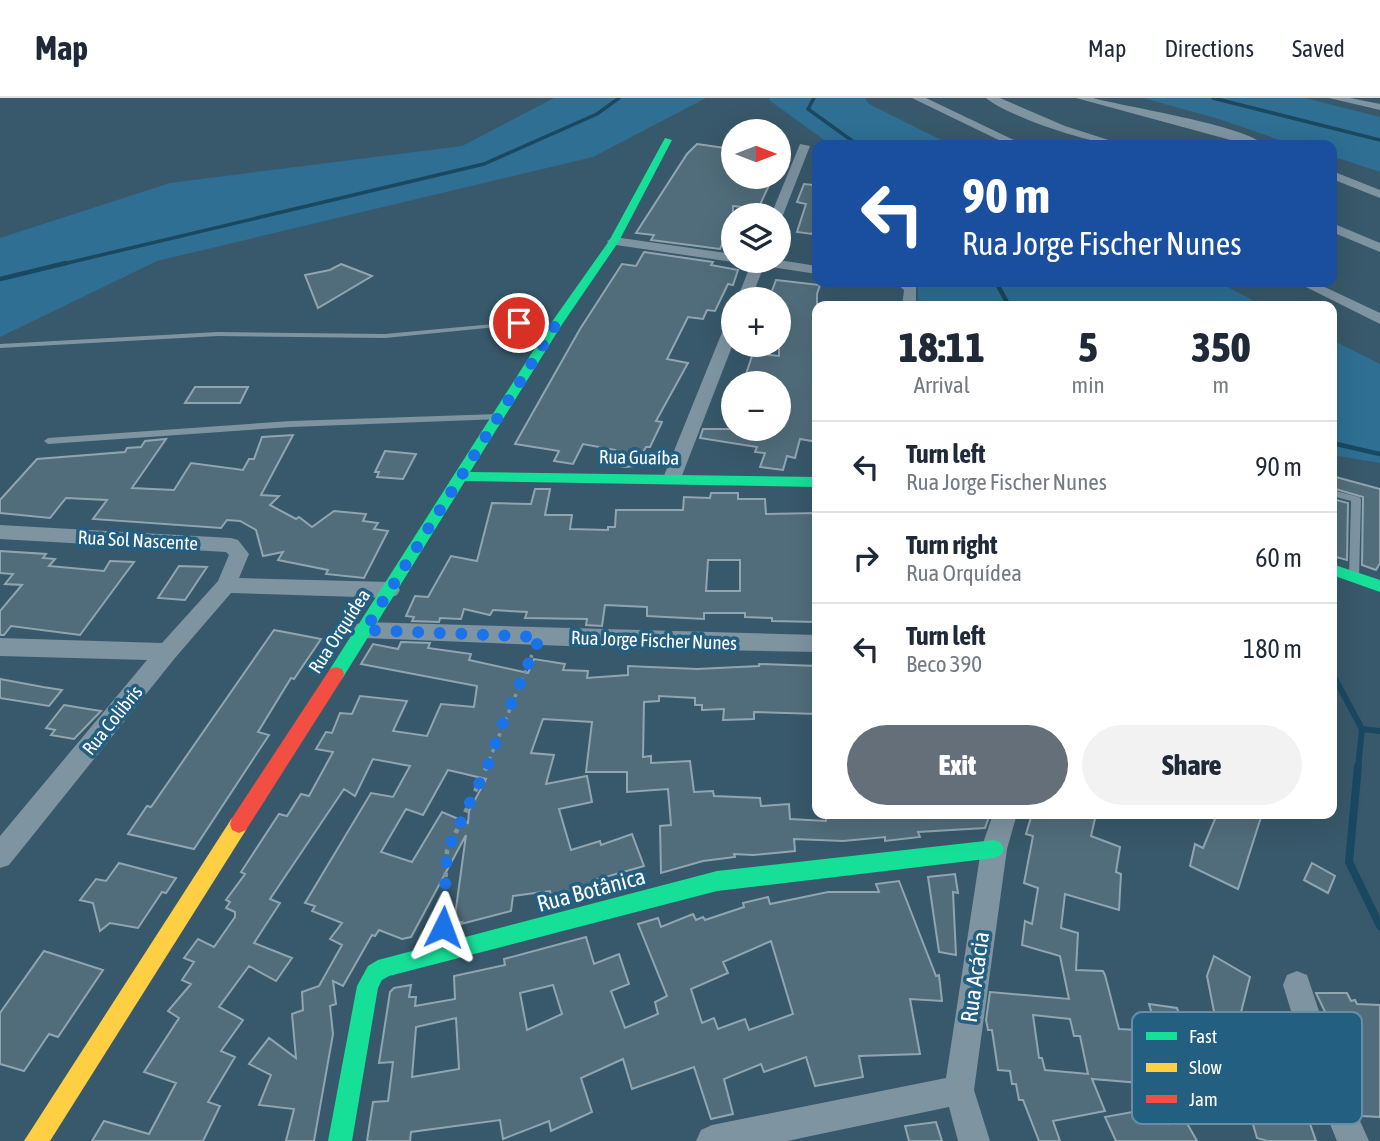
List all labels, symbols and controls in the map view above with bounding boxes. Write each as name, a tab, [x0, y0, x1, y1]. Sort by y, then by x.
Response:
text: Map	[35, 29, 88, 67]
text: Map	[1088, 35, 1126, 62]
text: Directions	[1164, 35, 1254, 62]
text: Saved	[1292, 35, 1345, 62]
north arrow	[721, 119, 791, 189]
map controls	[721, 119, 791, 441]
text: 90 m	[962, 167, 1050, 223]
icon: left	[847, 168, 938, 259]
button: layers	[721, 203, 791, 273]
text: Rua Jorge Fischer Nunes	[962, 225, 1241, 262]
button: +	[721, 287, 791, 357]
pin	[489, 293, 549, 353]
icon: arrive	[500, 304, 538, 342]
text: 18:11	[899, 323, 985, 371]
text: 5	[1078, 323, 1098, 371]
text: 350	[1191, 323, 1250, 371]
button: −	[721, 371, 791, 441]
text: Arrival	[914, 372, 970, 398]
text: min	[1072, 372, 1105, 398]
text: m	[1213, 372, 1229, 398]
text: Turn left	[906, 439, 986, 469]
street label: Rua Guaíba	[599, 445, 679, 469]
icon: left	[847, 448, 885, 486]
text: 90 m	[1255, 452, 1302, 482]
text: Rua Jorge Fischer Nunes	[906, 469, 1107, 495]
street label: Rua Sol Nascente	[77, 526, 199, 554]
text: Turn right	[906, 530, 997, 560]
icon: right	[847, 539, 885, 577]
text: 60 m	[1255, 543, 1302, 573]
text: Rua Orquídea	[906, 560, 1022, 586]
street label: Rua Orquídea	[304, 585, 374, 677]
text: Turn left	[906, 621, 986, 651]
street label: Rua Jorge Fischer Nunes	[571, 626, 738, 654]
icon: left	[847, 630, 885, 668]
text: 180 m	[1243, 634, 1302, 664]
text: Beco 390	[906, 651, 982, 677]
street label: Rua Colibris	[77, 681, 147, 759]
button: Exit	[847, 725, 1068, 805]
button: Share	[1082, 725, 1302, 805]
street label: Rua Botânica	[534, 863, 648, 917]
position arrow	[406, 890, 480, 964]
street label: Rua Acácia	[956, 930, 994, 1024]
legend	[1132, 1012, 1362, 1124]
text: Fast	[1189, 1025, 1217, 1047]
text: Slow	[1189, 1056, 1223, 1078]
text: Jam	[1189, 1088, 1218, 1110]

